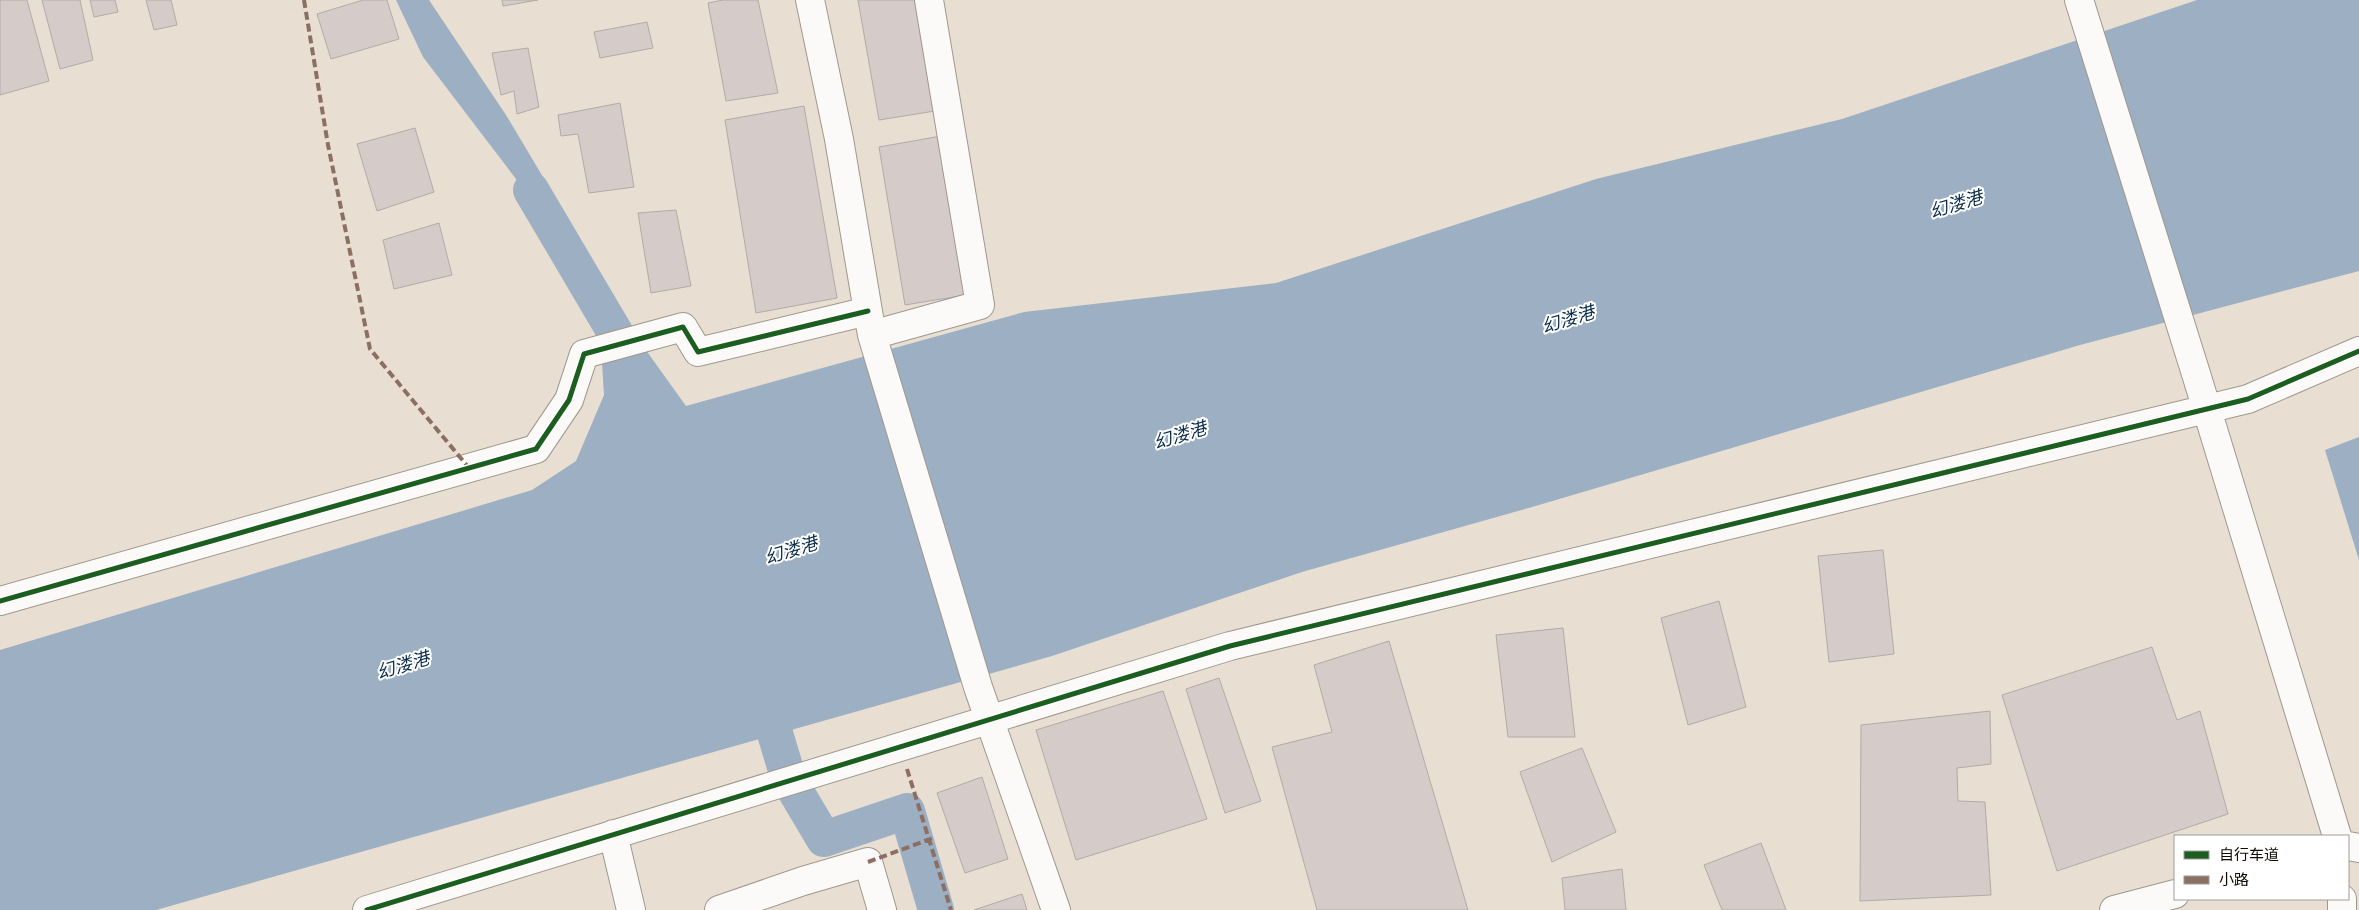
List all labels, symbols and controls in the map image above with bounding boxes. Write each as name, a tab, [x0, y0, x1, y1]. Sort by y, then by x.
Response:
water label: 幻溇港	[1927, 184, 1988, 223]
water label: 幻溇港	[1539, 299, 1600, 338]
water label: 幻溇港	[1151, 415, 1212, 454]
water label: 幻溇港	[762, 530, 823, 569]
water label: 幻溇港	[374, 645, 435, 684]
legend	[2174, 835, 2349, 900]
text: 自行车道	[2219, 845, 2279, 864]
text: 小路	[2219, 870, 2249, 889]

